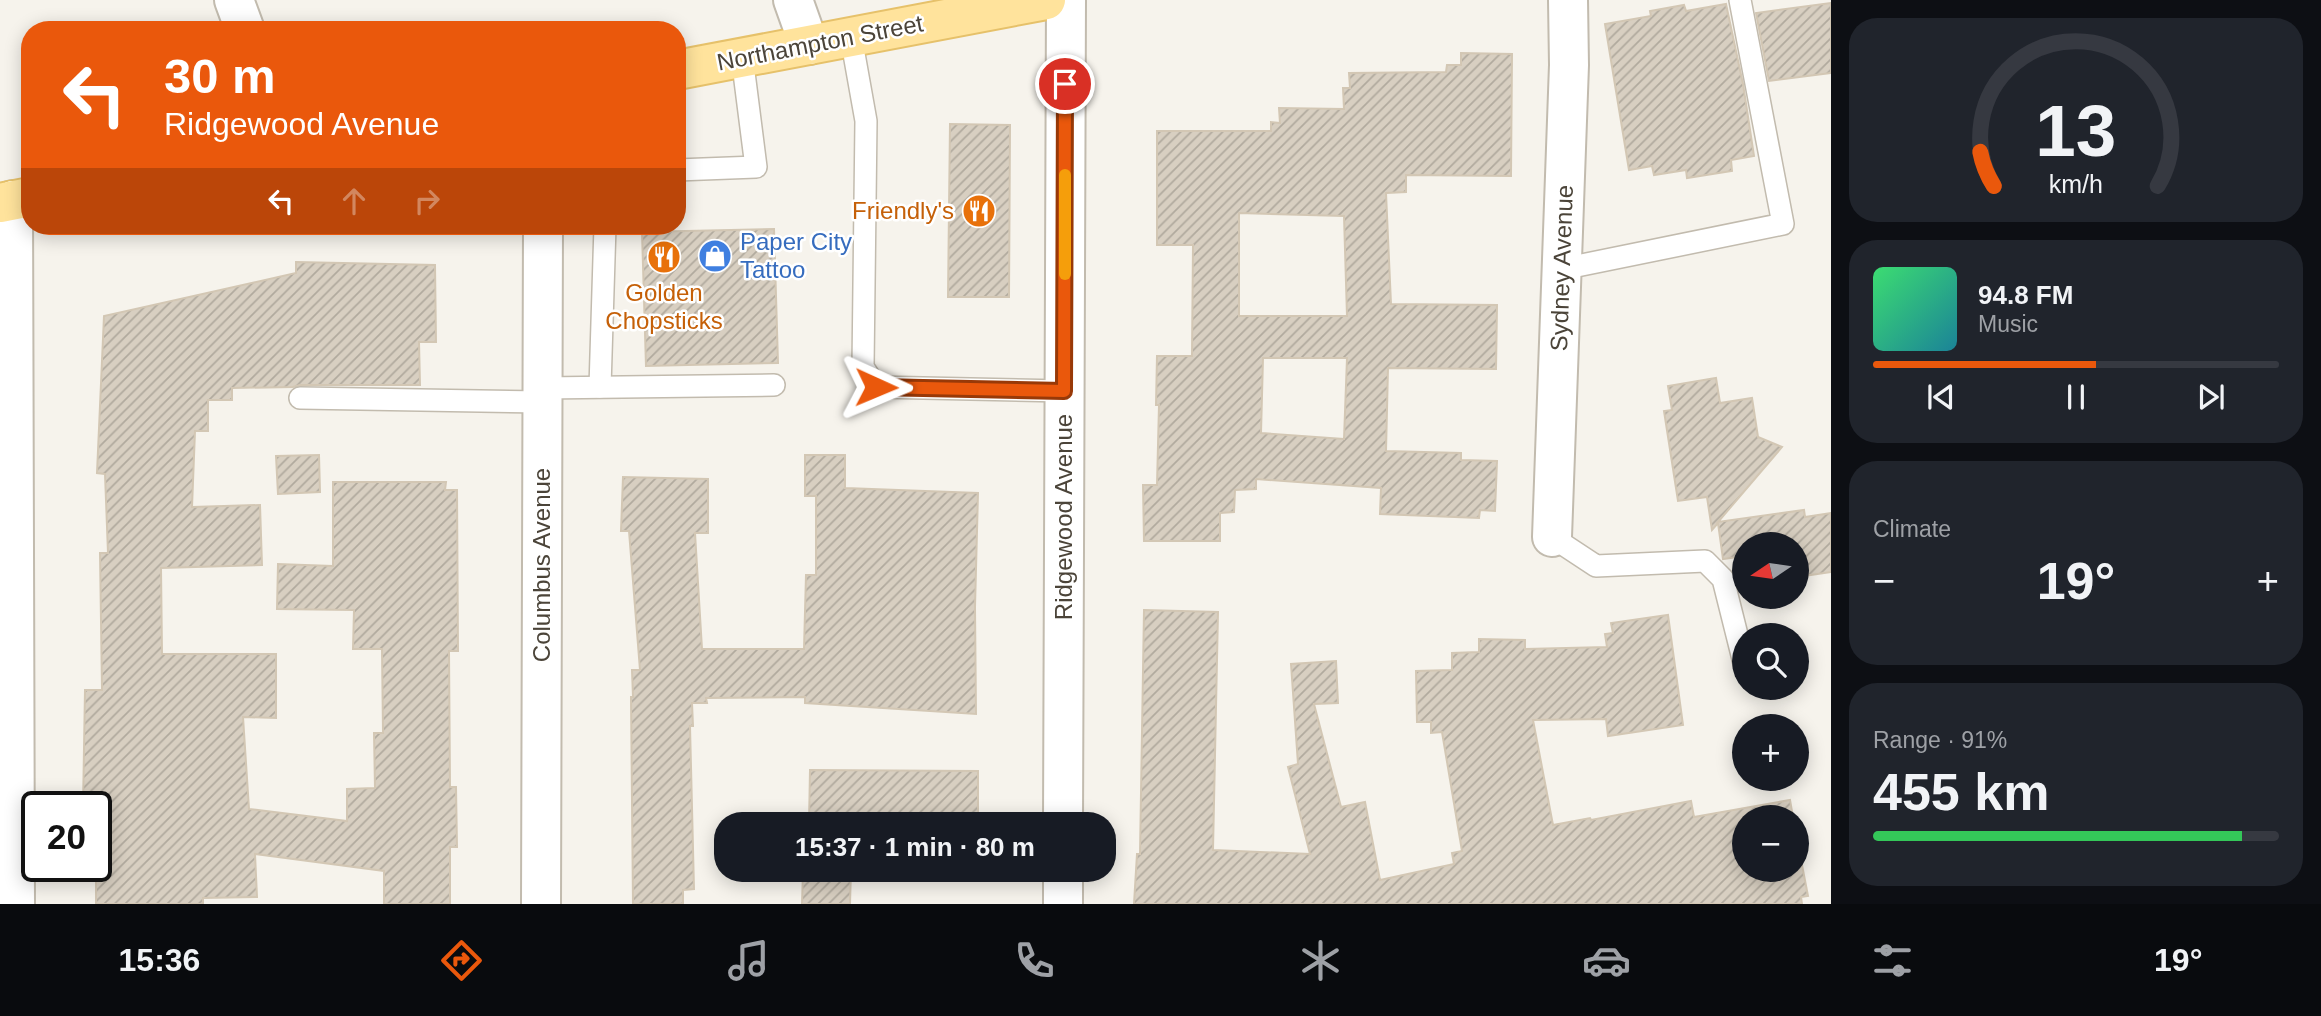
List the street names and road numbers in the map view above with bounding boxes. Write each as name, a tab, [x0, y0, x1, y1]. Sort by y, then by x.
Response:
street label: Northampton Street	[715, 9, 926, 76]
street label: Sydney Avenue	[1545, 184, 1578, 352]
street label: Ridgewood Avenue	[1050, 414, 1077, 620]
street label: Columbus Avenue	[528, 468, 555, 662]

